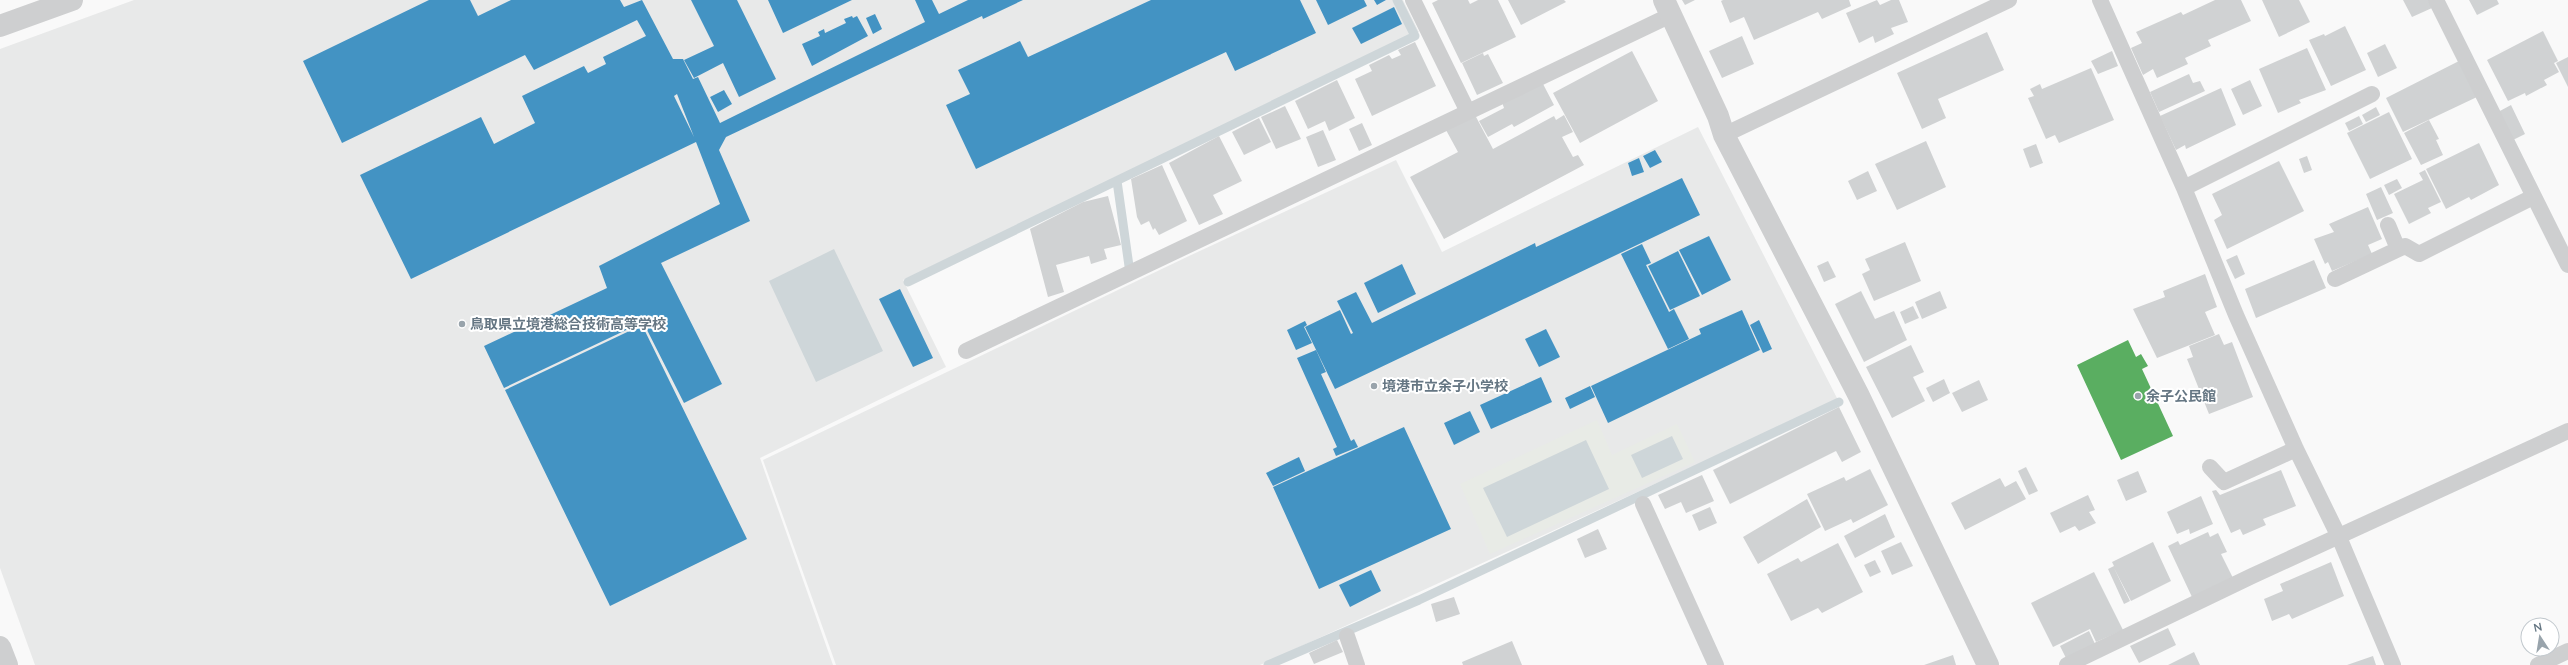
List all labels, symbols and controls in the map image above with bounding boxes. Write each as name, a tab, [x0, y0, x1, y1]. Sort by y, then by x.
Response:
place label: 鳥取県立境港総合技術高等学校	[470, 315, 666, 332]
marker: 鳥取県立境港総合技術高等学校	[457, 319, 467, 329]
place label: 境港市立余子小学校	[1382, 377, 1508, 394]
marker: 境港市立余子小学校	[1369, 381, 1379, 391]
place label: 余子公民館	[2146, 387, 2216, 404]
marker: 余子公民館	[2133, 391, 2143, 401]
north arrow	[2520, 617, 2560, 657]
text: N	[2532, 619, 2543, 634]

